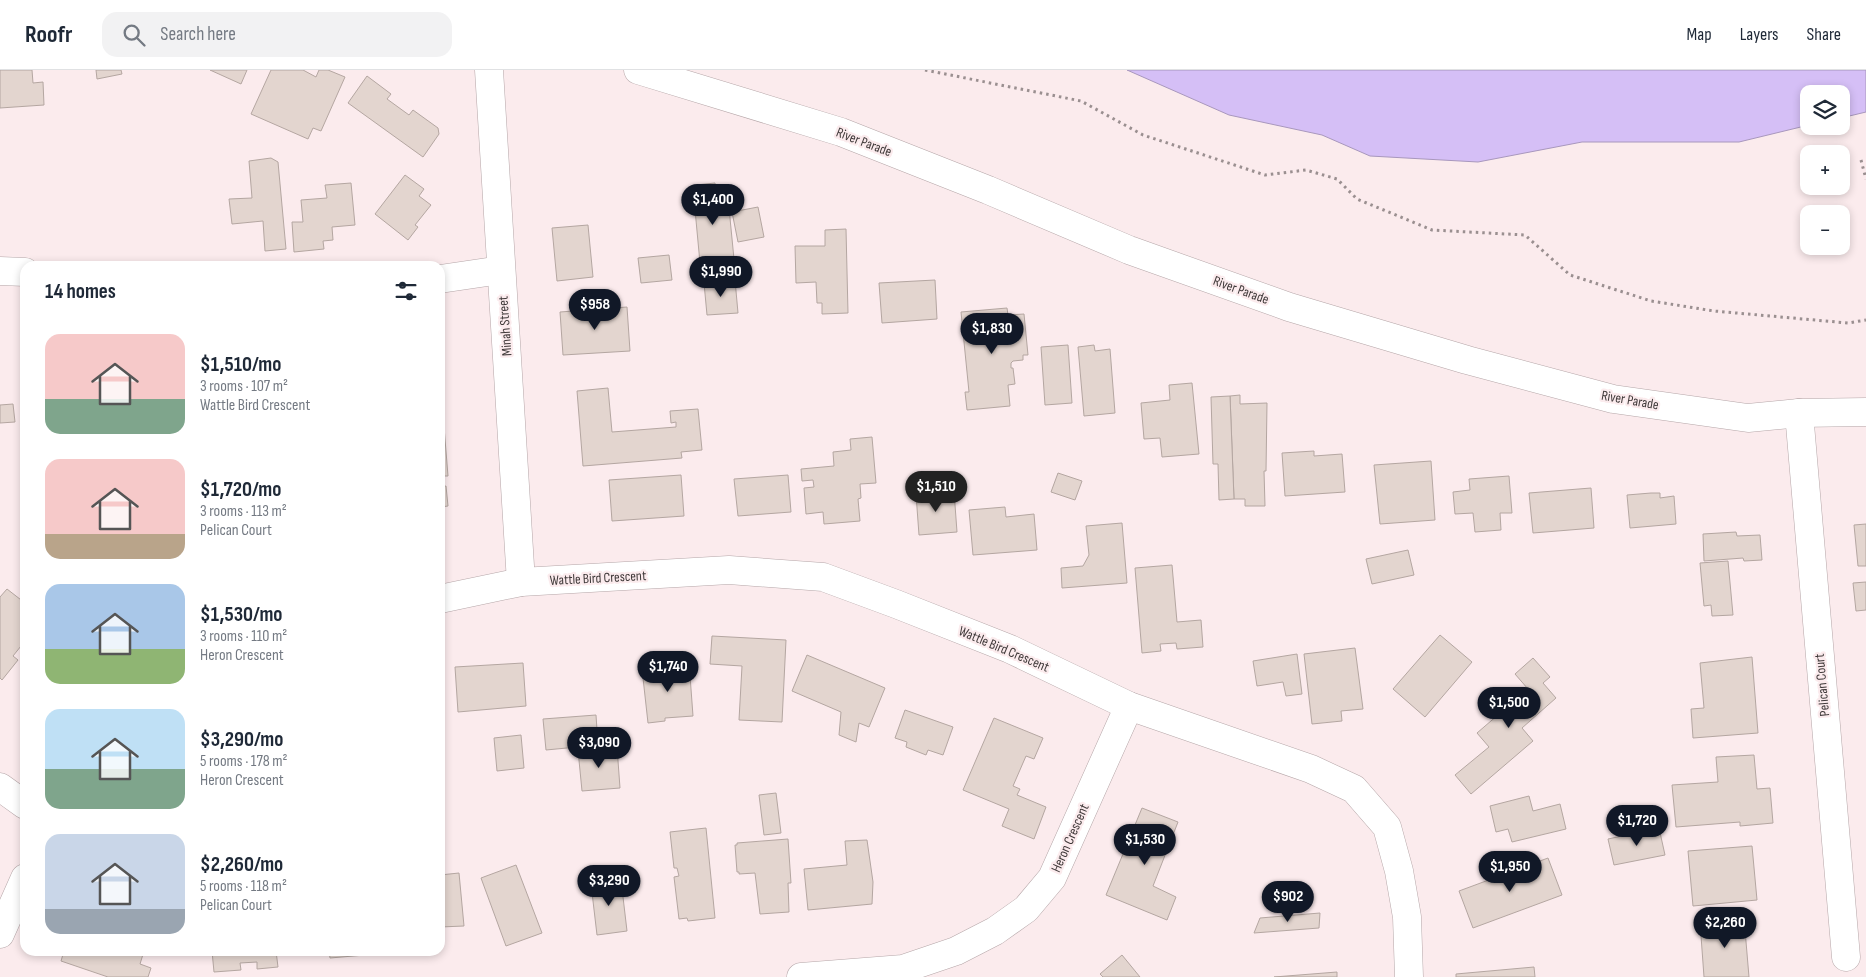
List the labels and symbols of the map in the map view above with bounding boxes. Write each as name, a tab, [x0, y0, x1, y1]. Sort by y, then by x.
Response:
street label: River Parade	[834, 124, 894, 160]
pin: $1,400	[672, 184, 754, 226]
pin: $1,990	[680, 256, 762, 298]
street label: River Parade	[1211, 272, 1271, 308]
pin: $958	[565, 288, 625, 331]
street label: Minah Street	[494, 295, 516, 357]
pin: $1,830	[951, 312, 1033, 355]
street label: River Parade	[1600, 387, 1660, 413]
pin: $1,510	[895, 470, 977, 513]
street label: Wattle Bird Crescent	[549, 567, 647, 589]
street label: Wattle Bird Crescent	[956, 622, 1052, 676]
pin: $1,740	[627, 650, 709, 693]
street label: Pelican Court	[1811, 653, 1833, 717]
pin: $1,500	[1468, 686, 1550, 729]
pin: $3,090	[558, 726, 640, 769]
street label: Heron Crescent	[1047, 801, 1093, 875]
pin: $1,720	[1596, 804, 1678, 847]
pin: $1,530	[1104, 824, 1186, 866]
pin: $1,950	[1469, 850, 1551, 893]
pin: $3,290	[568, 864, 650, 907]
pin: $902	[1258, 880, 1318, 923]
pin: $2,260	[1684, 906, 1766, 949]

